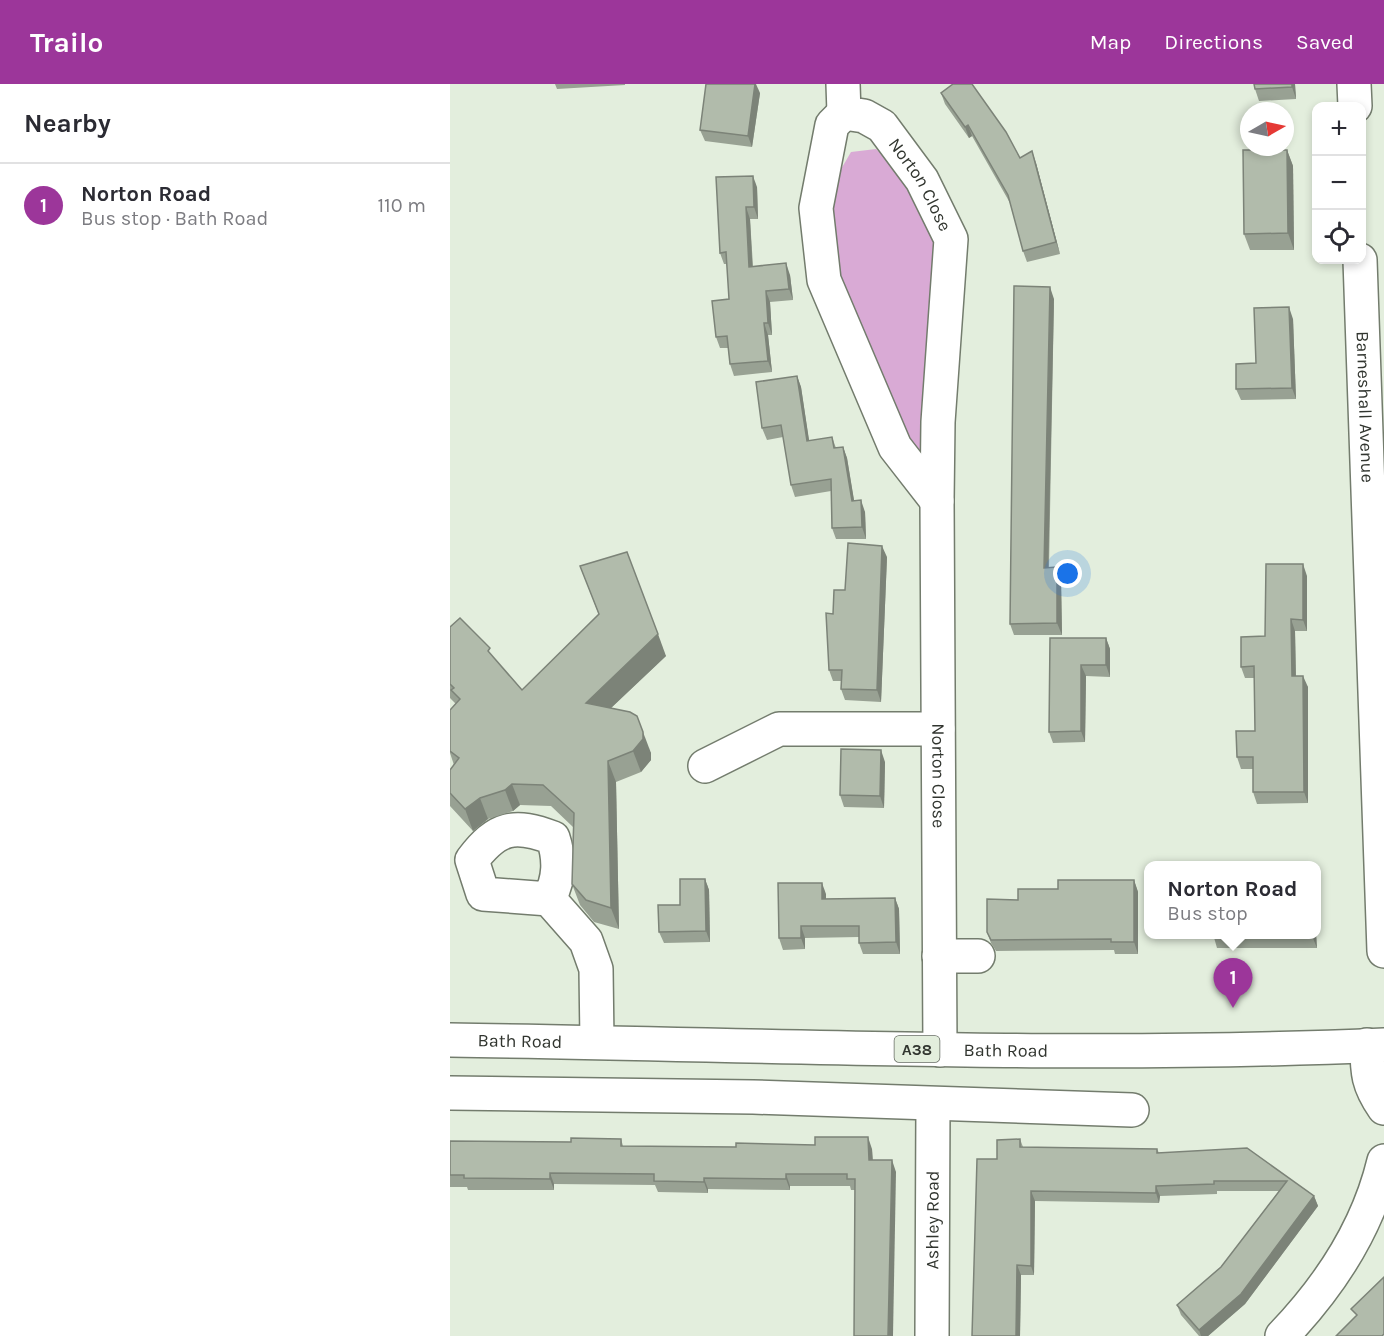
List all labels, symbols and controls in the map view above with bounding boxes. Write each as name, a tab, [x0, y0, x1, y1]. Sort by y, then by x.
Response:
text: Trailo	[30, 26, 103, 59]
text: Map	[1090, 30, 1131, 54]
text: Directions	[1164, 30, 1263, 54]
text: Saved	[1296, 30, 1354, 54]
north arrow	[1240, 102, 1294, 156]
map controls	[1312, 102, 1366, 264]
button: +	[1312, 102, 1366, 156]
text: Nearby	[24, 108, 111, 139]
street label: Norton Close	[884, 134, 956, 235]
button: −	[1312, 156, 1366, 210]
text: Norton Road	[81, 181, 211, 207]
text: 1	[40, 194, 47, 217]
text: 110 m	[377, 194, 426, 217]
text: Bus stop · Bath Road	[81, 207, 268, 230]
button: locate	[1312, 210, 1366, 264]
street label: Barneshall Avenue	[1351, 331, 1379, 483]
your location	[1053, 559, 1082, 588]
street label: Norton Close	[927, 723, 950, 828]
popup	[1144, 861, 1321, 939]
text: Norton Road	[1167, 876, 1298, 902]
text: Bus stop	[1167, 902, 1248, 925]
pin: 1	[1214, 958, 1252, 1008]
street label: Bath Road	[478, 1029, 562, 1053]
road number: A38	[894, 1036, 940, 1062]
street label: Bath Road	[964, 1039, 1048, 1062]
street label: Ashley Road	[921, 1170, 944, 1270]

